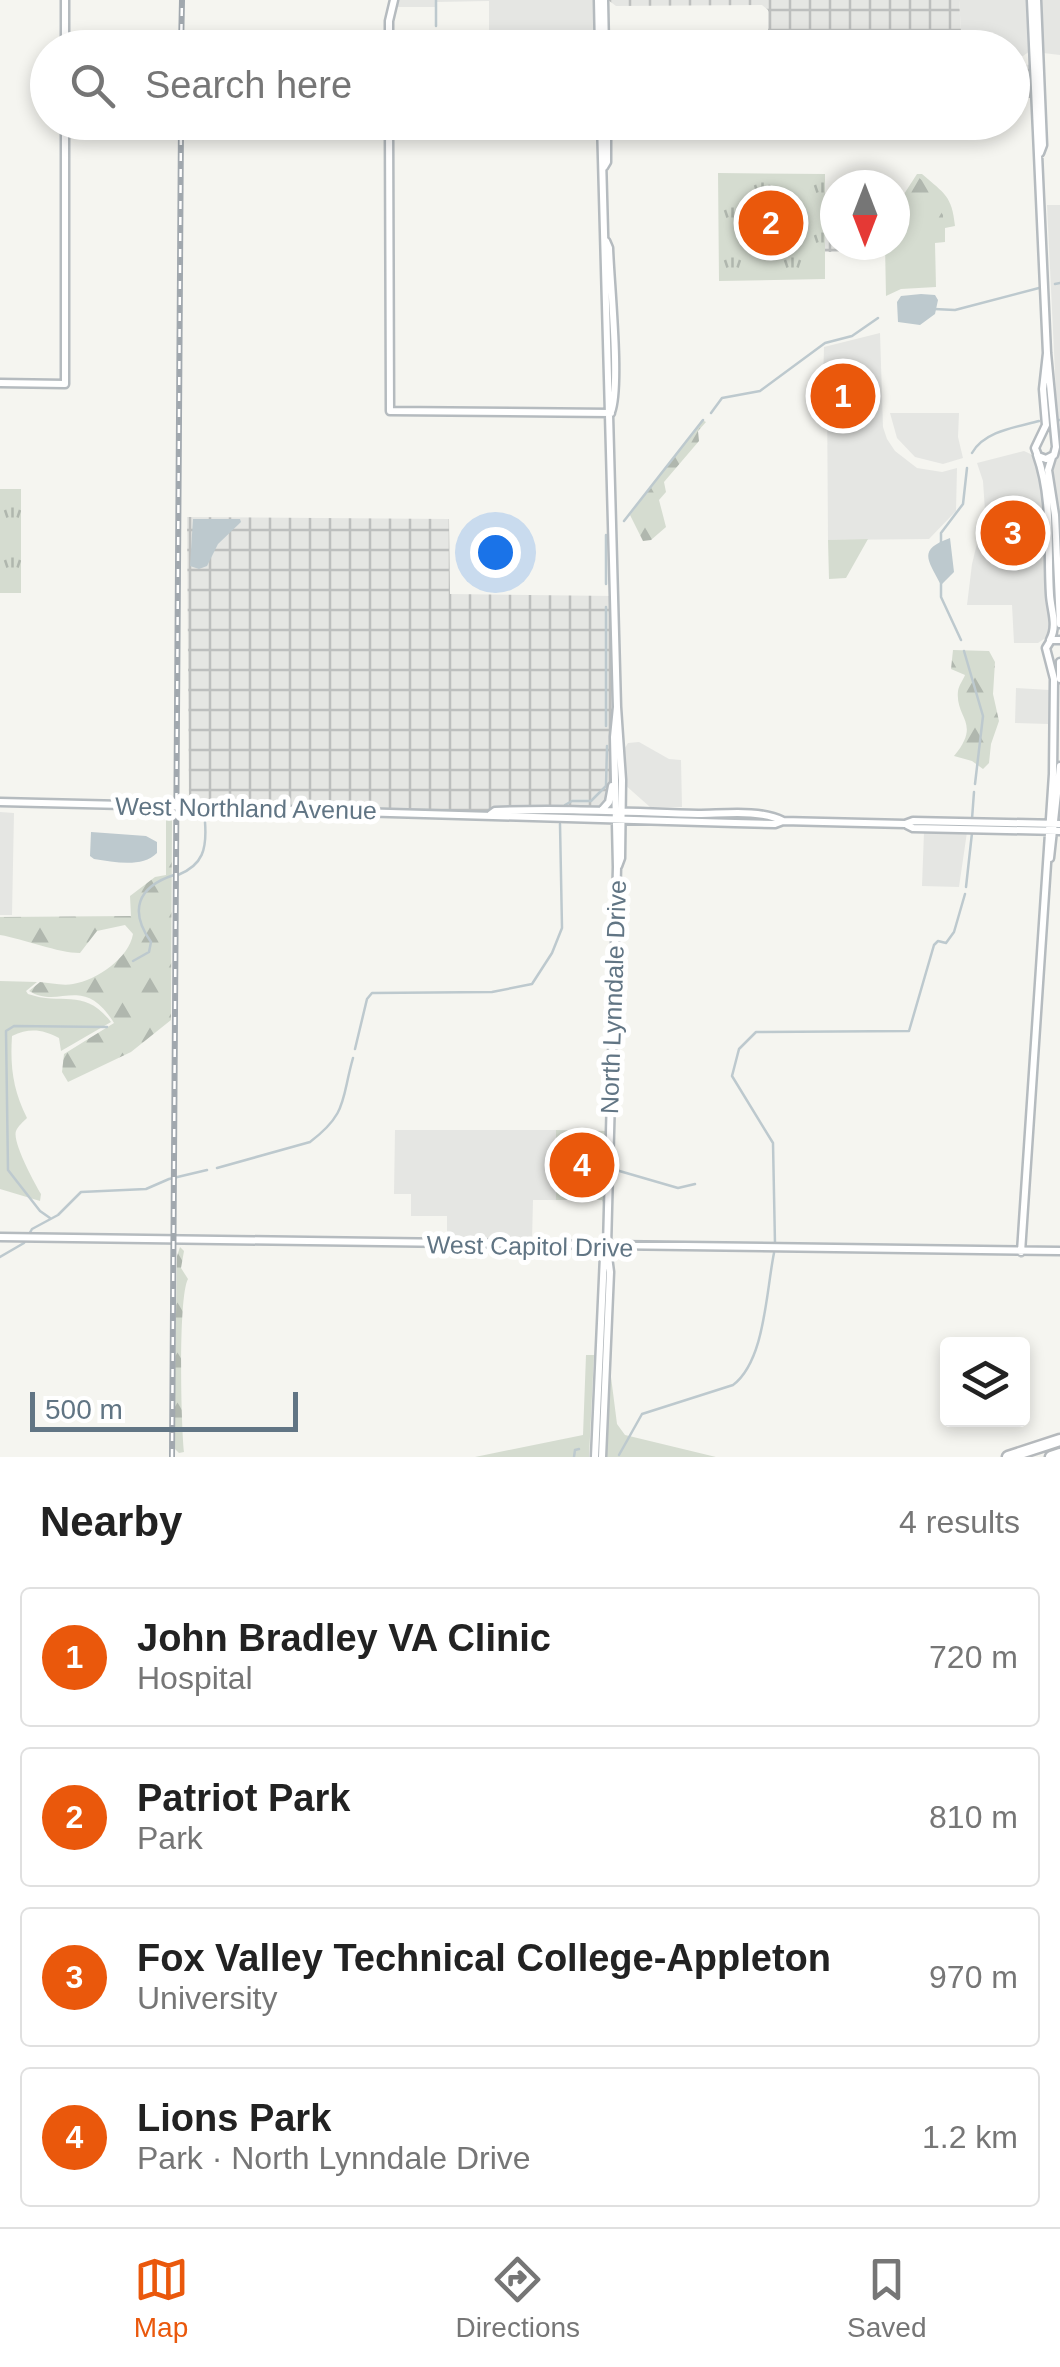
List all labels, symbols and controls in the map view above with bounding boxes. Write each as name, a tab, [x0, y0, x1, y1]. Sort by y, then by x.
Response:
search box	[30, 30, 1030, 140]
icon: search	[65, 58, 120, 113]
text: Search here	[145, 64, 352, 106]
north arrow	[820, 170, 910, 260]
pin: 2	[738, 186, 804, 260]
pin: 1	[810, 358, 876, 434]
pin: 3	[980, 496, 1046, 570]
your location	[470, 527, 521, 578]
street label: West Northland Avenue	[115, 792, 377, 824]
street label: North Lynndale Drive	[595, 880, 631, 1114]
pin: 4	[550, 1128, 614, 1202]
street label: West Capitol Drive	[426, 1230, 634, 1262]
map controls	[940, 1337, 1030, 1427]
button: layers	[940, 1337, 1030, 1427]
scale bar	[30, 1387, 298, 1432]
text: 500 m	[45, 1394, 123, 1425]
text: Nearby	[40, 1498, 182, 1545]
text: 4 results	[899, 1504, 1020, 1540]
text: John Bradley VA Clinic	[137, 1617, 551, 1659]
text: 1	[66, 1639, 83, 1675]
text: 720 m	[929, 1639, 1018, 1675]
text: Hospital	[137, 1660, 253, 1696]
text: Patriot Park	[137, 1777, 350, 1819]
text: 2	[66, 1799, 83, 1835]
text: 810 m	[929, 1799, 1018, 1835]
text: Park	[137, 1820, 203, 1856]
text: Fox Valley Technical College-Appleton	[137, 1937, 831, 1979]
text: 3	[66, 1959, 83, 1995]
text: 970 m	[929, 1959, 1018, 1995]
text: University	[137, 1980, 277, 2016]
text: Lions Park	[137, 2097, 331, 2139]
text: 4	[66, 2119, 83, 2155]
text: 1.2 km	[922, 2119, 1018, 2155]
text: Park · North Lynndale Drive	[137, 2140, 531, 2176]
tab: Map	[134, 2252, 189, 2344]
tab: Directions	[456, 2252, 580, 2344]
tab: Saved	[847, 2252, 926, 2344]

